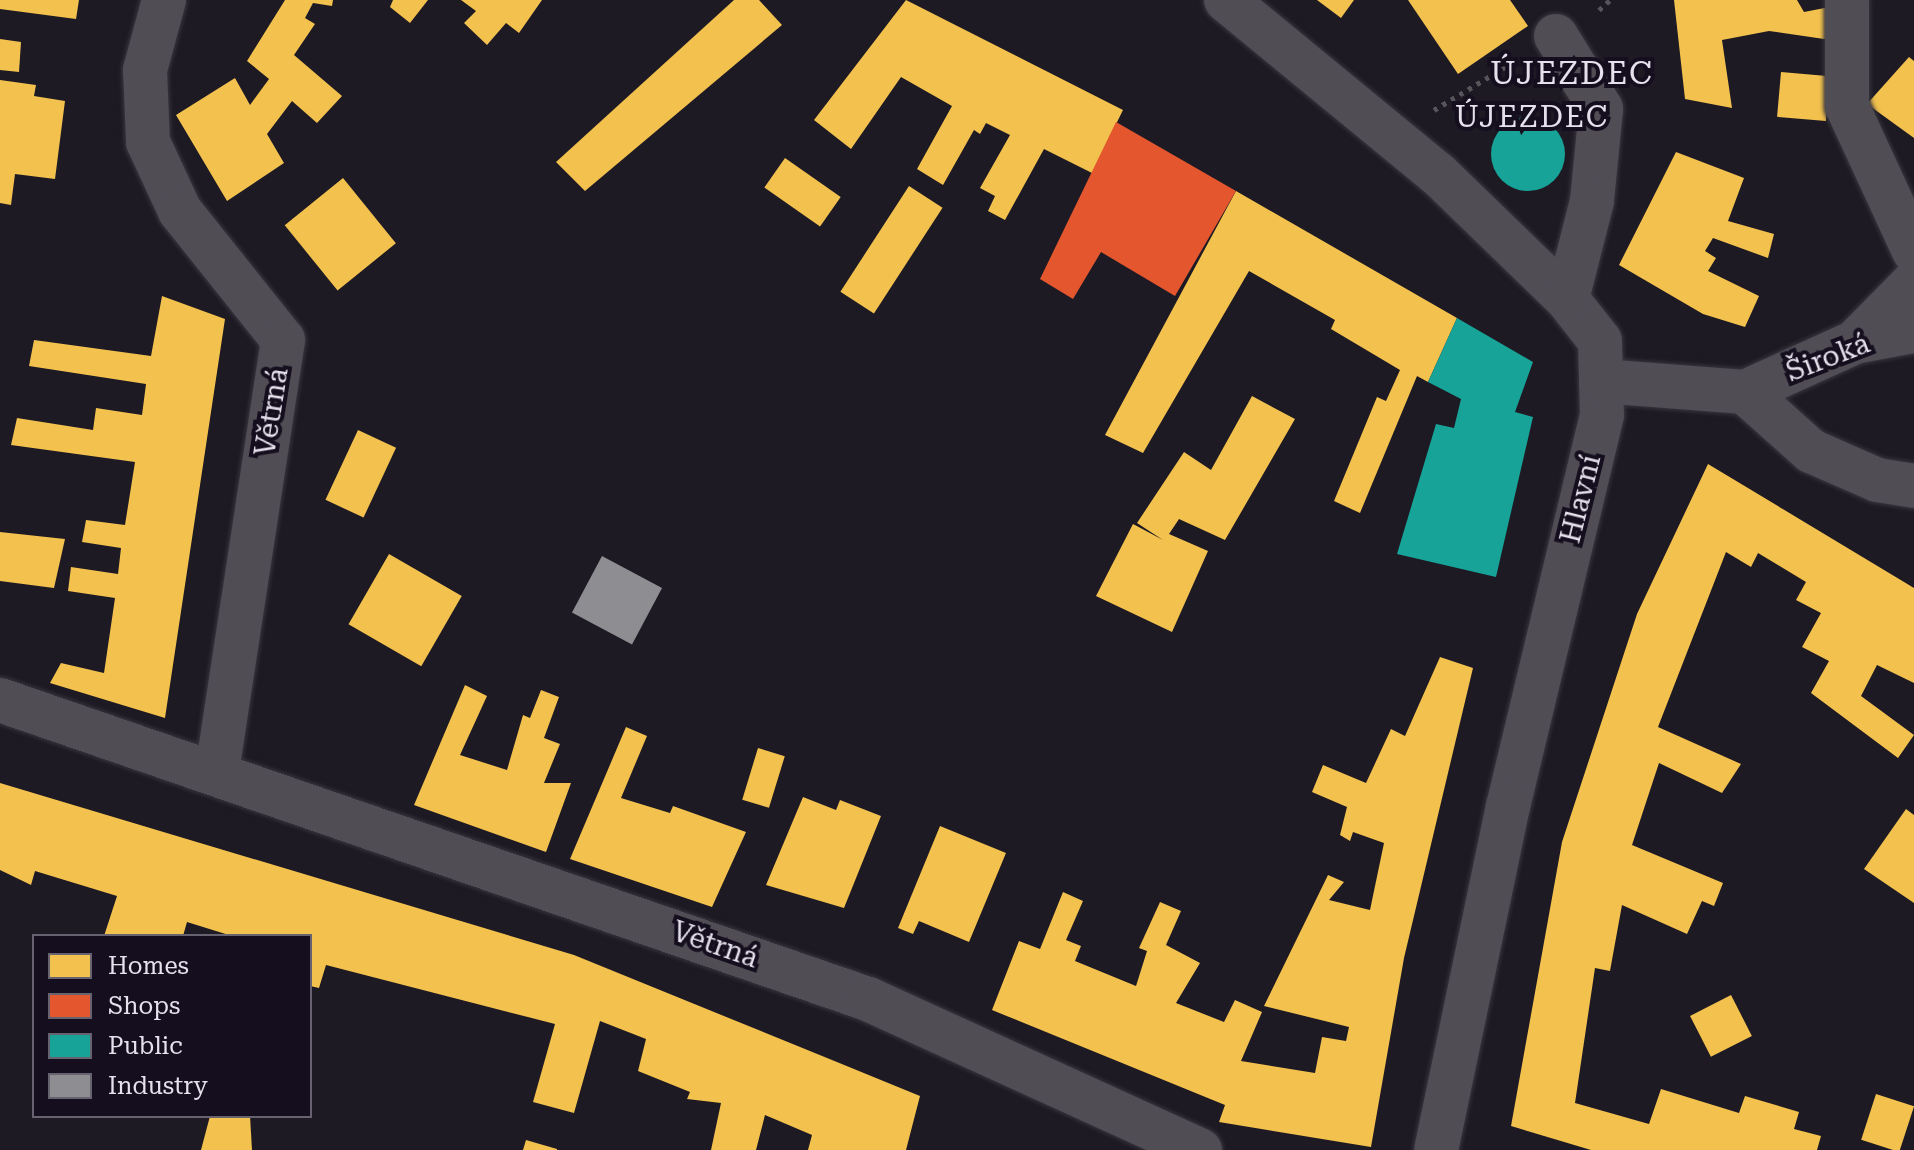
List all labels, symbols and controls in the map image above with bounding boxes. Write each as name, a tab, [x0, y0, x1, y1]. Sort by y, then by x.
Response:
district label: ÚJEZDEC	[1490, 54, 1654, 92]
district label: ÚJEZDEC	[1455, 99, 1609, 135]
street label: Široká	[1781, 327, 1875, 389]
street label: Větrná	[248, 366, 296, 458]
street label: Hlavní	[1554, 451, 1608, 547]
street label: Větrná	[668, 915, 762, 975]
legend	[32, 934, 312, 1118]
text: Homes	[108, 952, 189, 980]
text: Shops	[108, 992, 180, 1020]
text: Public	[108, 1032, 183, 1060]
text: Industry	[108, 1072, 208, 1100]

